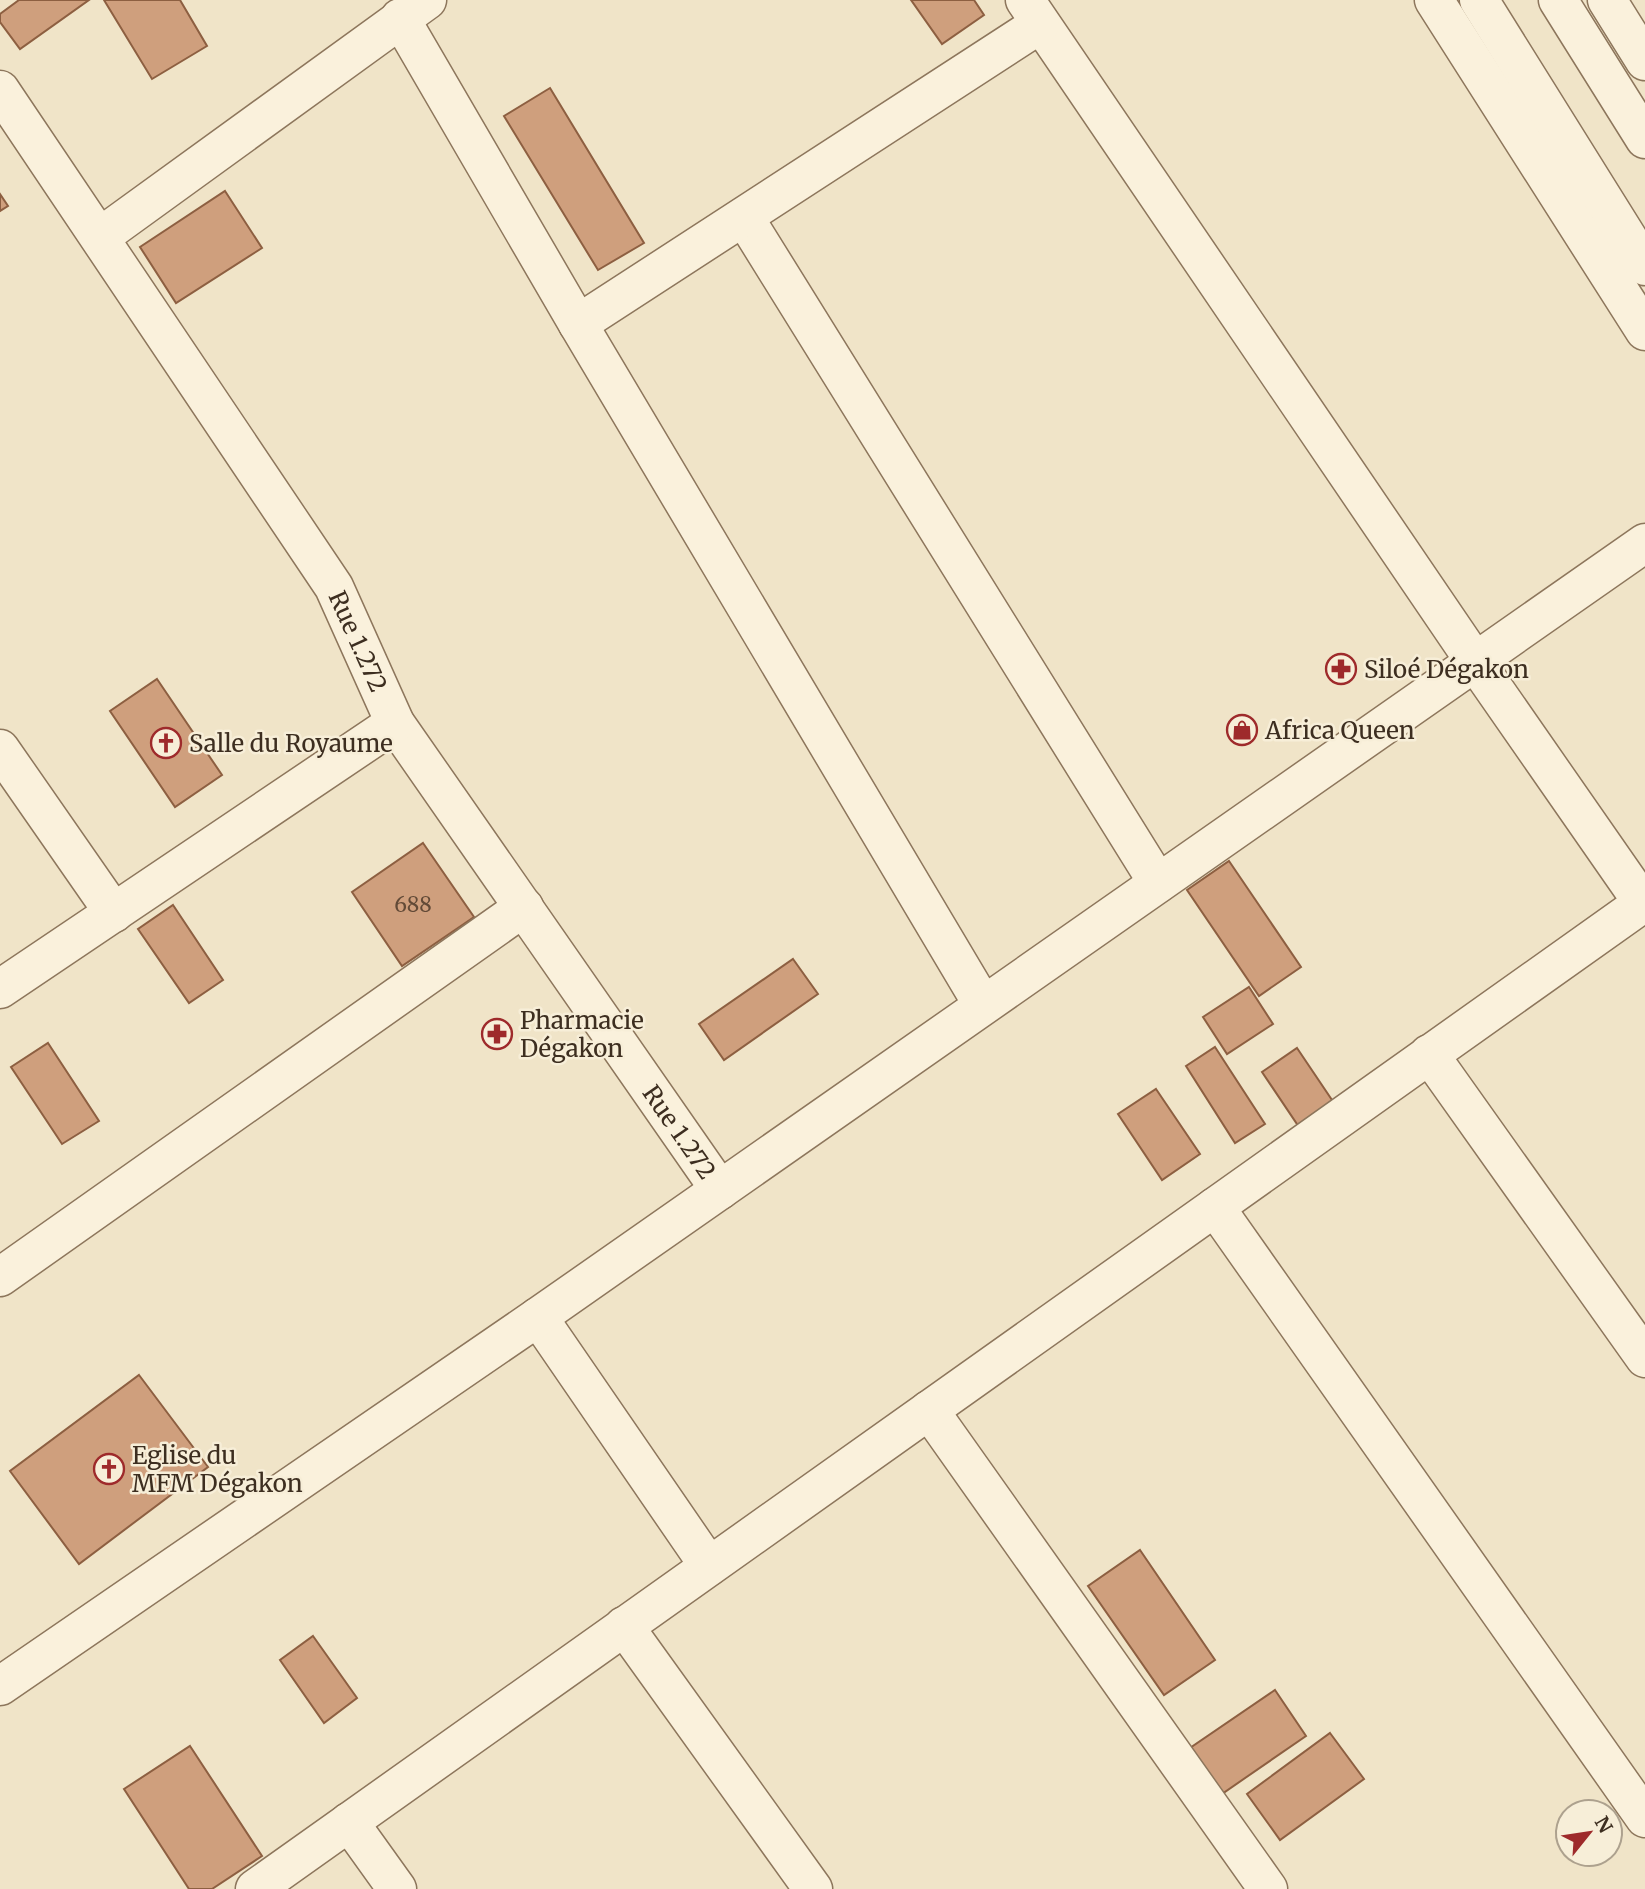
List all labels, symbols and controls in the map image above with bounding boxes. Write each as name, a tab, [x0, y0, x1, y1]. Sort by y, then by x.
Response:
street label: Rue 1.272	[322, 586, 394, 696]
pharmacy icon: Siloé Dégakon	[1324, 652, 1358, 686]
place label: Siloé Dégakon	[1364, 654, 1529, 685]
shop icon: Africa Queen	[1225, 713, 1259, 747]
place label: Africa Queen	[1264, 715, 1415, 746]
church icon: Salle du Royaume	[149, 726, 183, 760]
place label: Salle du Royaume	[189, 728, 393, 759]
house number: 688	[394, 891, 432, 918]
place label: Pharmacie Dégakon	[520, 1005, 644, 1064]
pharmacy icon: Pharmacie Dégakon	[480, 1017, 514, 1051]
street label: Rue 1.272	[636, 1079, 723, 1185]
place label: Eglise du MFM Dégakon	[132, 1440, 303, 1499]
church icon: Eglise du MFM Dégakon	[92, 1452, 126, 1486]
north arrow	[1554, 1798, 1624, 1868]
text: N	[1590, 1812, 1618, 1837]

